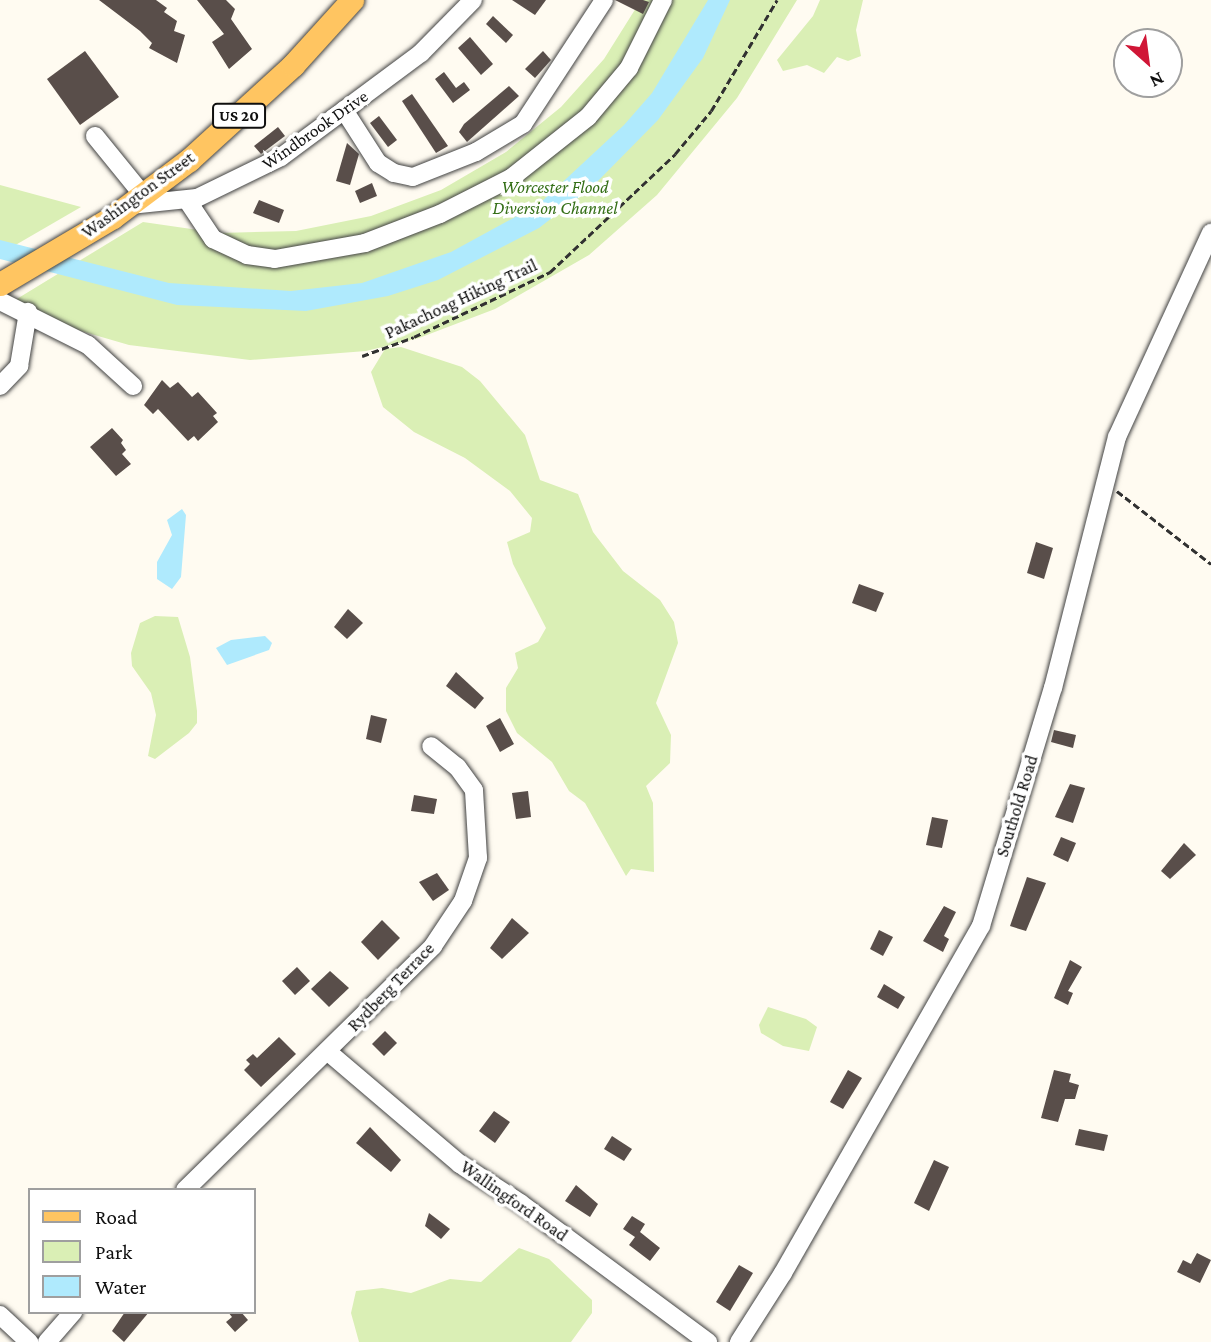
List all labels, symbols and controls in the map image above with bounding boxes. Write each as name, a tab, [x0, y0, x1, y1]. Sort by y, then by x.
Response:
north arrow	[1113, 28, 1183, 98]
text: N	[1147, 68, 1168, 93]
street label: Windbrook Drive	[258, 85, 372, 175]
road number: US 20	[211, 104, 267, 128]
street label: Washington Street	[78, 147, 198, 243]
park label: Worcester Flood Diversion Channel	[492, 177, 618, 220]
street label: Pakachoag Hiking Trail	[381, 254, 541, 344]
street label: Southold Road	[991, 752, 1043, 860]
street label: Rydberg Terrace	[343, 938, 439, 1036]
street label: Wallingford Road	[456, 1156, 572, 1246]
legend	[28, 1188, 256, 1314]
text: Road	[95, 1205, 138, 1229]
text: Park	[95, 1240, 132, 1264]
text: Water	[95, 1275, 147, 1299]

